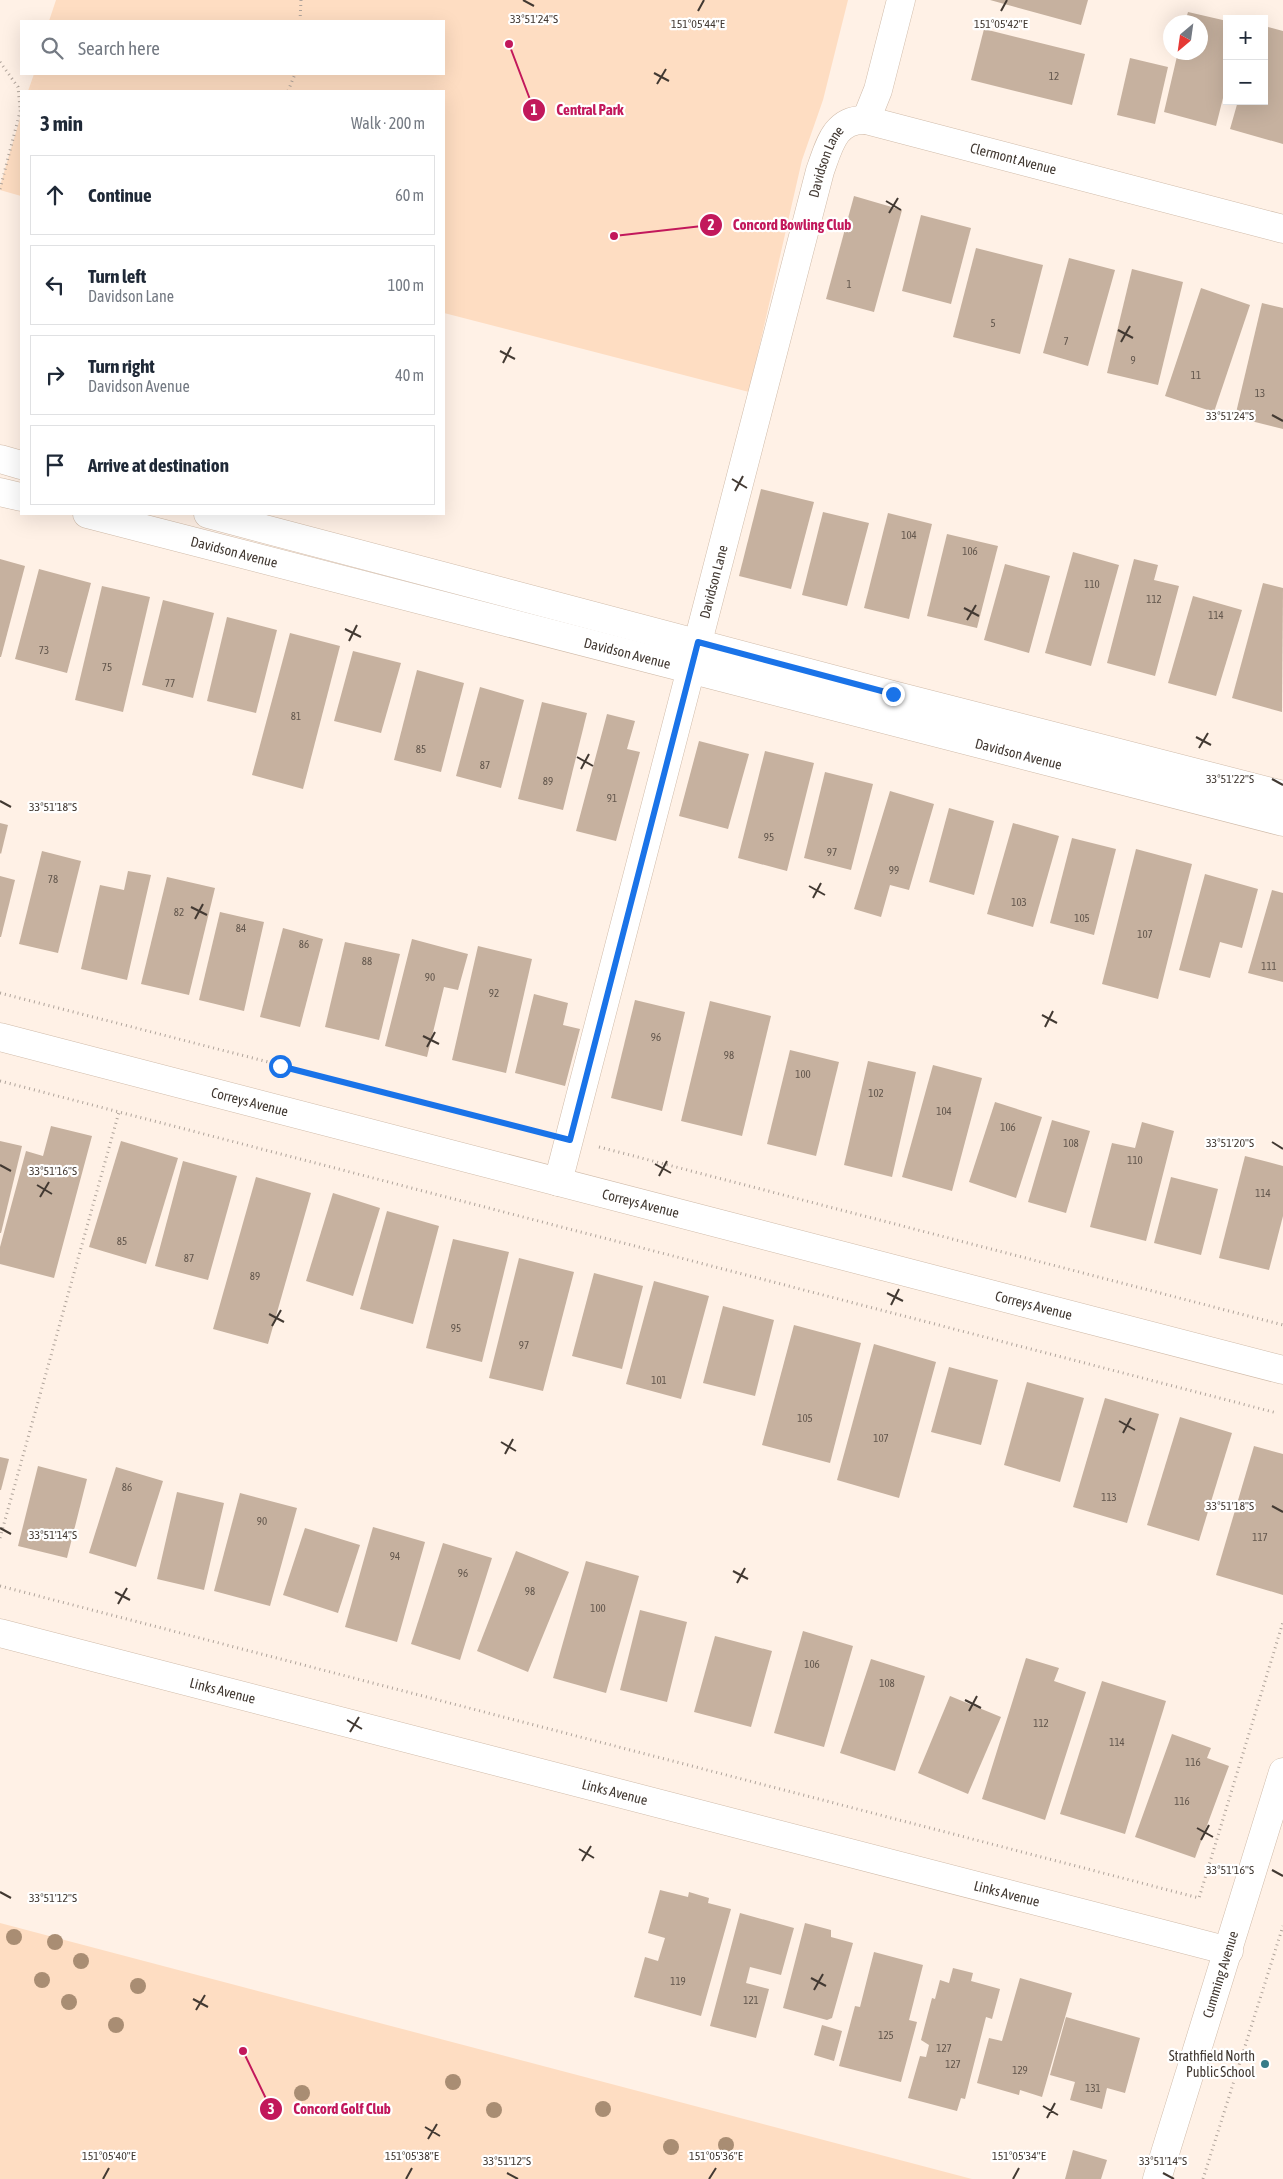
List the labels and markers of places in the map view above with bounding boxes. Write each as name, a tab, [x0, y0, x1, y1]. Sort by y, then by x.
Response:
callout: Central Park	[521, 95, 634, 125]
callout: Concord Bowling Club	[698, 210, 862, 240]
place label: Strathfield North Public School	[1169, 2048, 1255, 2080]
marker: Strathfield North Public School	[1259, 2058, 1271, 2070]
callout: Concord Golf Club	[258, 2094, 401, 2124]

